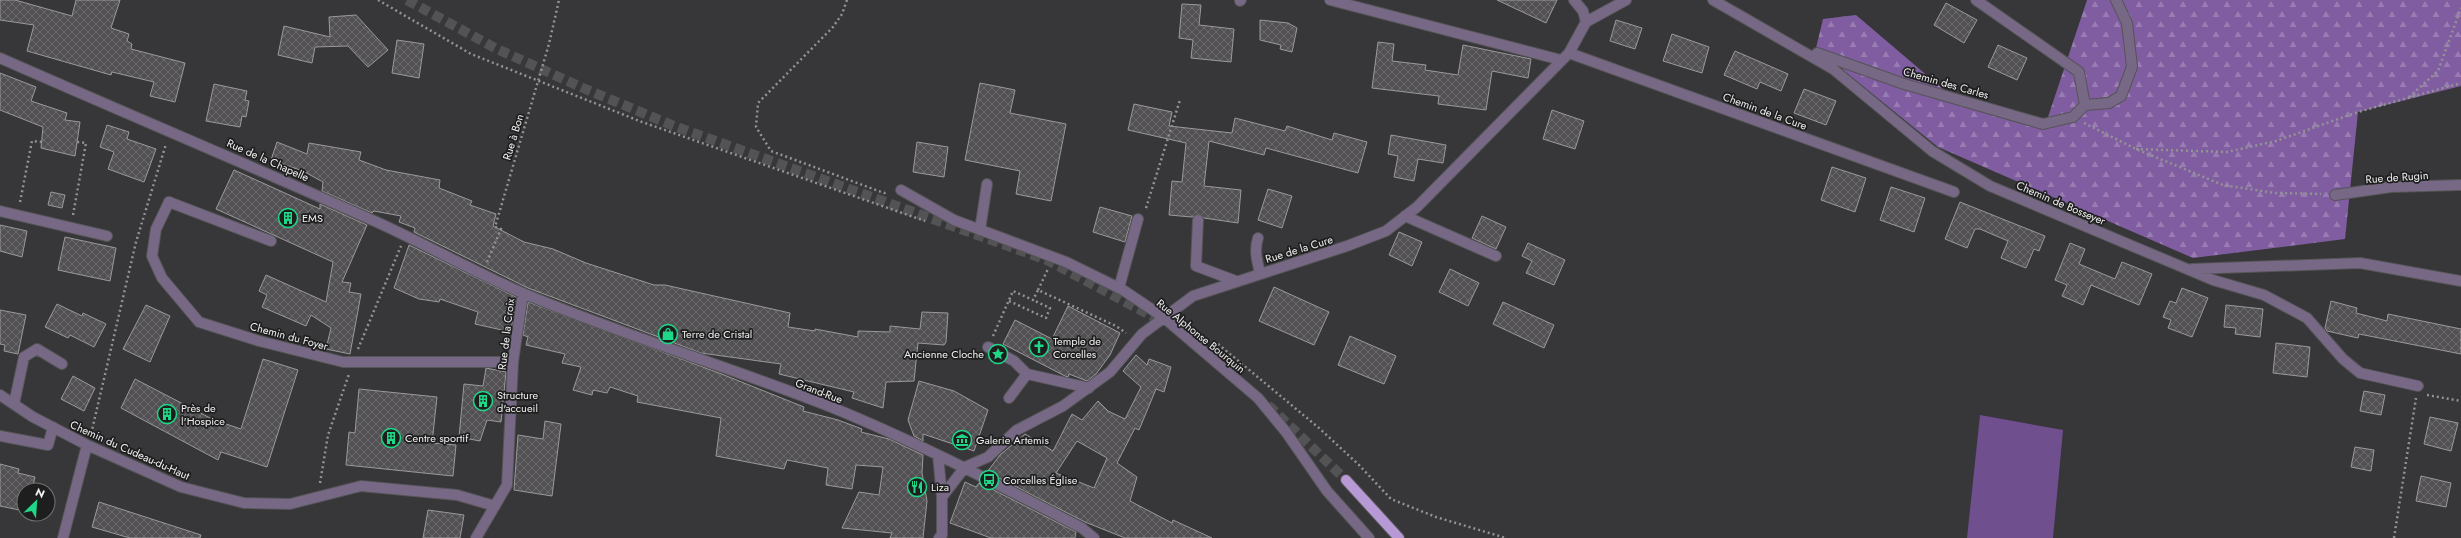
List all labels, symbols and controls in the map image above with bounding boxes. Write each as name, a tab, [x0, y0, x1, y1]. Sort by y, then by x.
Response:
street label: Chemin des Carles	[1901, 63, 1991, 103]
street label: Chemin de la Cure	[1721, 88, 1810, 134]
street label: Rue à Bon	[498, 112, 528, 162]
street label: Rue de la Chapelle	[224, 135, 312, 185]
street label: Rue de Rugin	[2365, 167, 2429, 187]
street label: Chemin de Bosseyer	[2014, 177, 2108, 229]
building icon: EMS	[277, 207, 299, 229]
place label: EMS	[302, 210, 323, 226]
street label: Rue de la Cure	[1263, 231, 1335, 267]
street label: Rue Alphonse Bourquin	[1153, 295, 1249, 377]
street label: Rue de la Croix	[494, 297, 518, 371]
street label: Chemin du Foyer	[248, 318, 330, 354]
shop icon: Terre de Cristal	[657, 323, 679, 345]
place label: Terre de Cristal	[682, 326, 752, 342]
place label: Temple de Corcelles	[1053, 333, 1101, 362]
church icon: Temple de Corcelles	[1028, 336, 1050, 358]
place icon: Ancienne Cloche	[987, 343, 1009, 365]
place label: Ancienne Cloche	[904, 346, 984, 362]
street label: Grand-Rue	[793, 375, 845, 407]
place label: Structure d'accueil	[497, 387, 538, 416]
building icon: Structure d'accueil	[472, 390, 494, 412]
place label: Près de l'Hospice	[181, 400, 225, 429]
building icon: Près de l'Hospice	[156, 403, 178, 425]
street label: Chemin du Cudeau-du-Haut	[68, 416, 193, 484]
building icon: Centre sportif	[380, 427, 402, 449]
museum icon: Galerie Artemis	[951, 429, 973, 451]
place label: Centre sportif	[405, 430, 469, 446]
place label: Galerie Artemis	[976, 432, 1049, 448]
bus stop icon: Corcelles Église	[978, 469, 1000, 491]
place label: Corcelles Église	[1003, 472, 1078, 488]
restaurant icon: Liza	[906, 476, 928, 498]
place label: Liza	[931, 479, 949, 495]
north arrow	[16, 482, 56, 522]
text: N	[33, 484, 48, 502]

